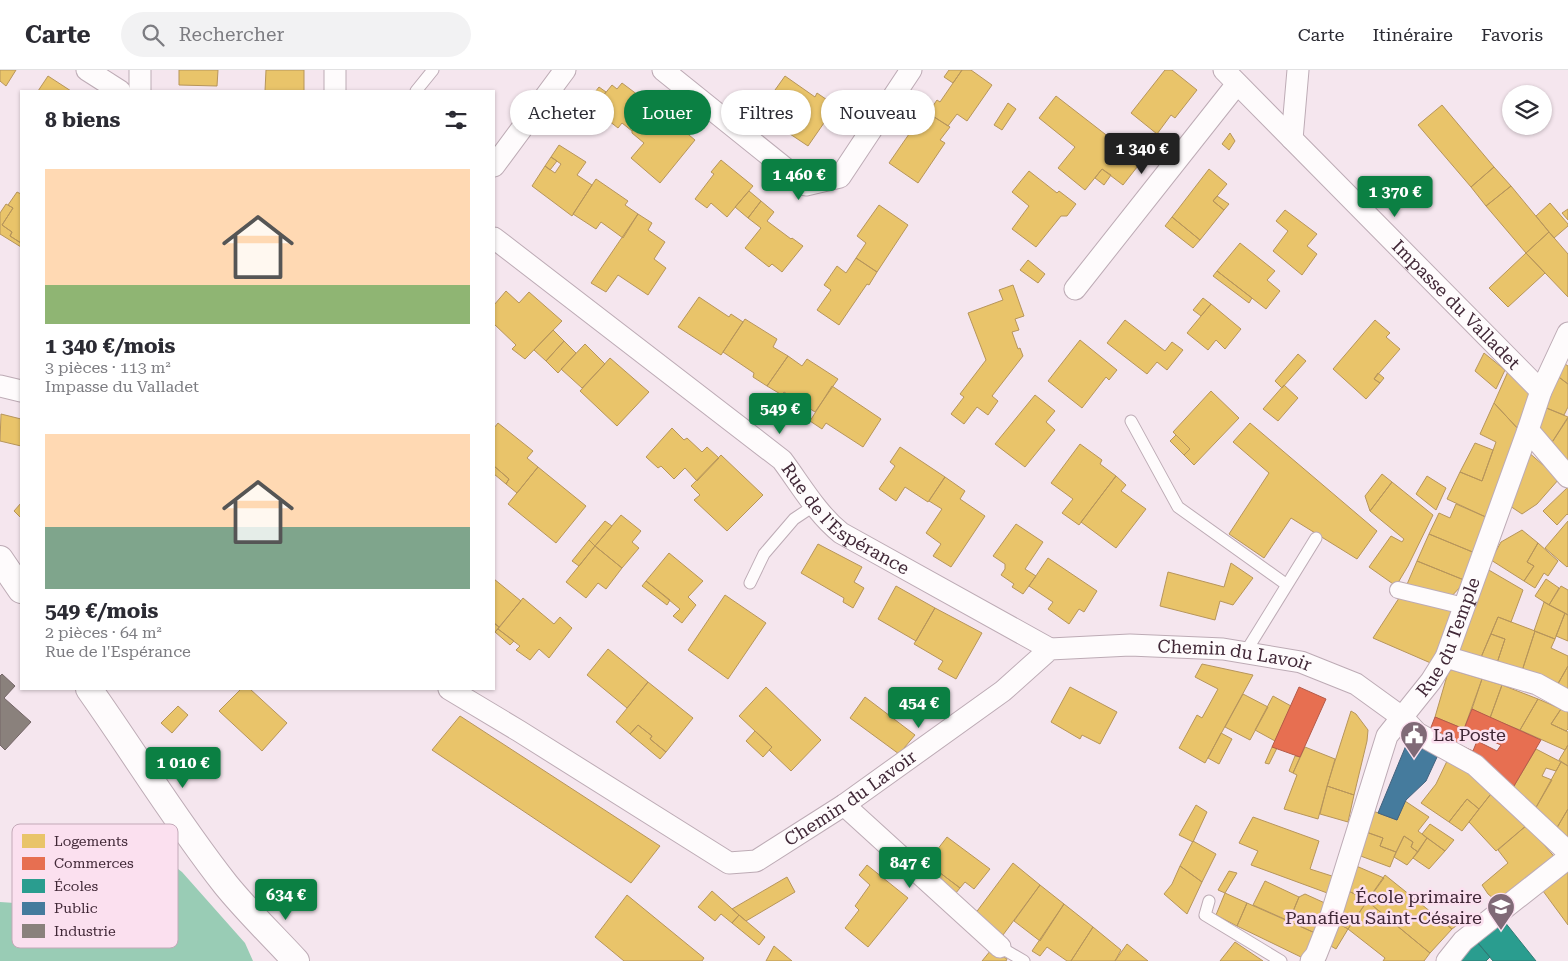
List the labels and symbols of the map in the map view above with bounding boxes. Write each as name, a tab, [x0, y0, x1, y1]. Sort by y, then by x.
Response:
pin: 1 340 €	[1096, 132, 1188, 175]
pin: 1 460 €	[753, 158, 845, 201]
pin: 1 370 €	[1349, 176, 1441, 218]
street label: Impasse du Valladet	[1388, 235, 1525, 374]
pin: 549 €	[745, 392, 815, 435]
street label: Rue de l'Espérance	[777, 459, 913, 579]
street label: Rue du Temple	[1412, 574, 1484, 701]
street label: Chemin du Lavoir	[1157, 635, 1315, 675]
pin: 454 €	[884, 686, 954, 729]
public building icon: La Poste	[1399, 720, 1429, 759]
place label: La Poste	[1433, 724, 1506, 745]
pin: 1 010 €	[137, 746, 229, 789]
street label: Chemin du Lavoir	[780, 746, 920, 850]
legend	[12, 824, 178, 948]
text: Logements	[54, 833, 128, 849]
pin: 847 €	[875, 846, 945, 889]
text: Commerces	[54, 855, 134, 871]
text: Écoles	[54, 878, 98, 894]
pin: 634 €	[251, 878, 321, 921]
place label: École primaire Panafieu Saint-Césaire	[1285, 886, 1482, 928]
school or university icon: École primaire Panafieu Saint-Césaire	[1486, 892, 1516, 931]
text: Public	[54, 900, 98, 916]
text: Industrie	[54, 923, 116, 939]

